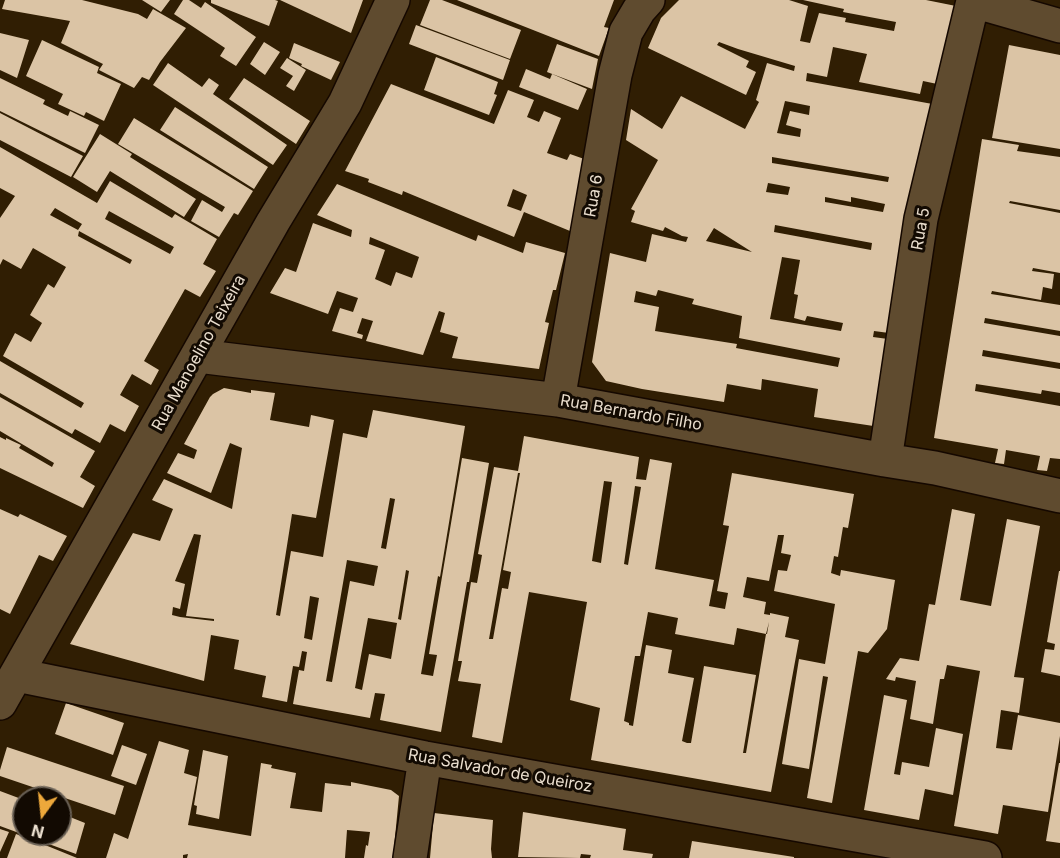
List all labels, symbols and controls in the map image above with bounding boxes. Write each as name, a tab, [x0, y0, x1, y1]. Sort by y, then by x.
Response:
street label: Rua 6	[581, 173, 607, 219]
street label: Rua 5	[908, 206, 934, 252]
street label: Rua Manoelino Teixeira	[148, 272, 250, 434]
street label: Rua Bernardo Filho	[559, 391, 703, 435]
street label: Rua Salvador de Queiroz	[406, 745, 594, 797]
north arrow	[12, 786, 72, 846]
text: N	[29, 820, 46, 843]

